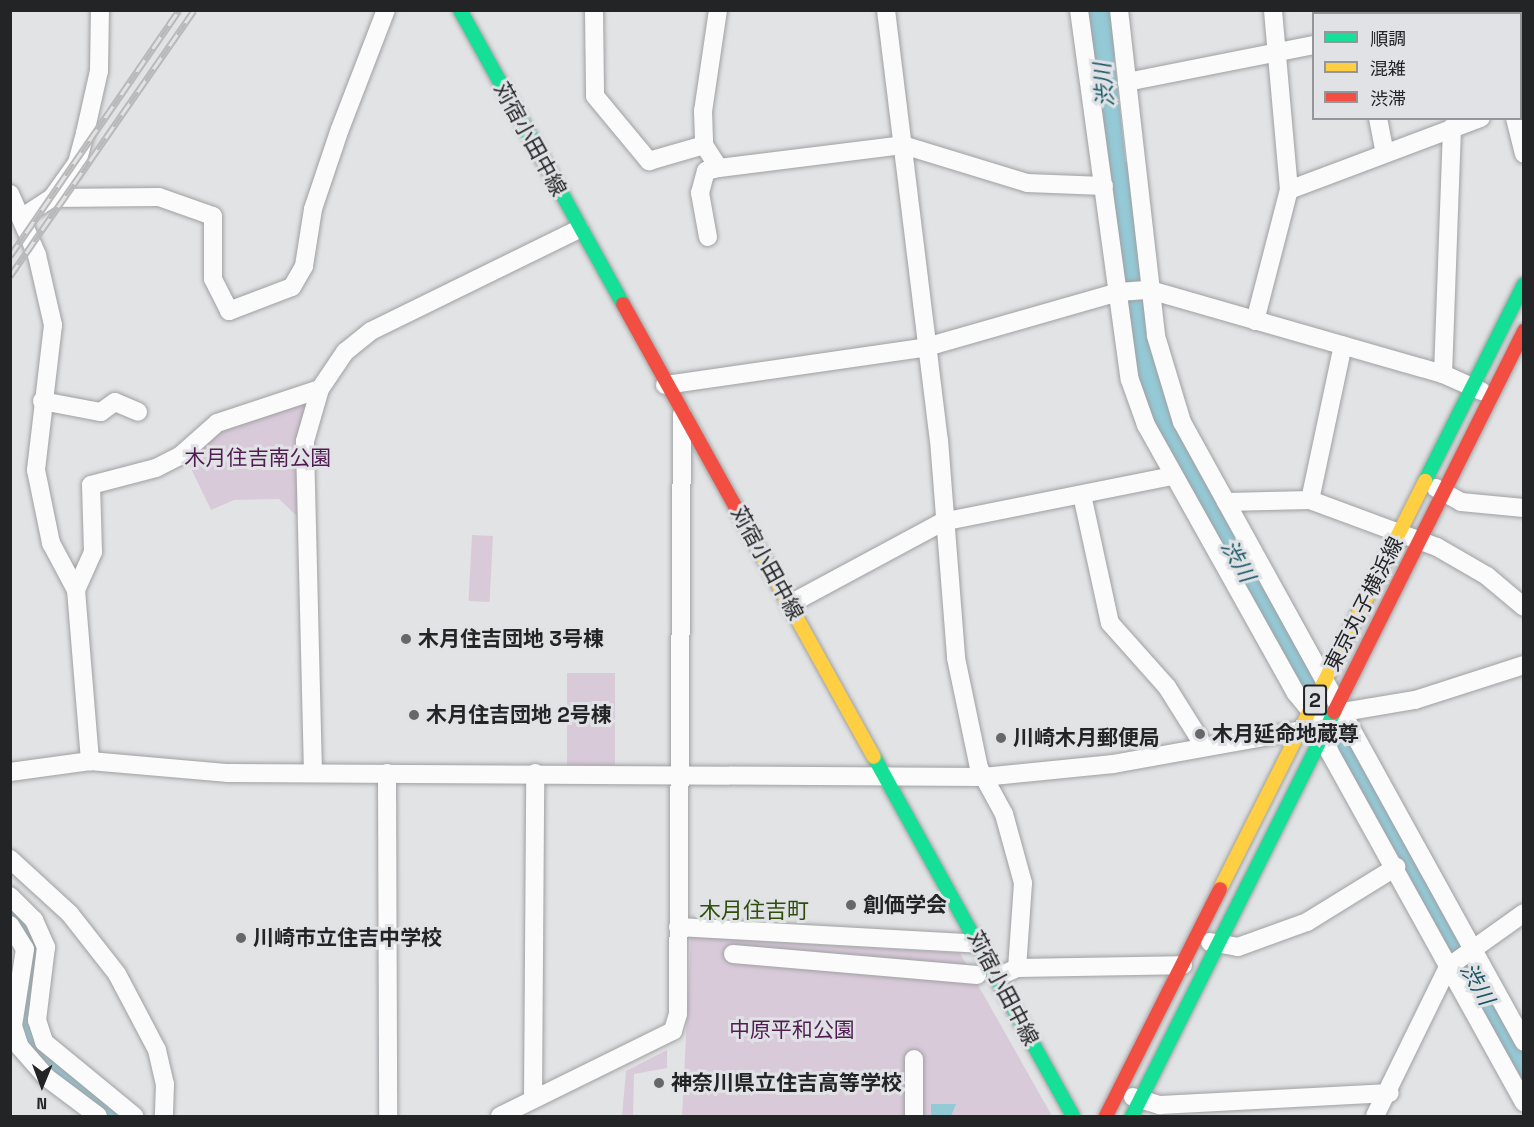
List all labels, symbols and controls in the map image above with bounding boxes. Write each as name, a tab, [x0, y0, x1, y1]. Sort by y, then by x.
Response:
legend	[1312, 12, 1522, 120]
text: 順調	[1370, 27, 1406, 50]
text: 混雑	[1370, 57, 1406, 80]
water label: 渋川	[1089, 62, 1119, 108]
street label: 苅宿小田中線	[488, 78, 572, 200]
text: 渋滞	[1370, 87, 1406, 110]
park label: 木月住吉南公園	[185, 445, 331, 471]
street label: 苅宿小田中線	[725, 502, 809, 624]
street label: 東京丸子横浜線	[1319, 533, 1409, 675]
water label: 渋川	[1216, 535, 1260, 587]
place label: 木月住吉団地 3号棟	[418, 626, 604, 652]
marker: 木月住吉団地 3号棟	[399, 632, 413, 646]
road number: 2	[1303, 683, 1327, 717]
place label: 木月住吉団地 2号棟	[426, 702, 612, 728]
marker: 木月住吉団地 2号棟	[407, 708, 421, 722]
place label: 木月延命地蔵尊	[1212, 721, 1359, 747]
place label: 川崎木月郵便局	[1013, 725, 1160, 751]
marker: 木月延命地蔵尊	[1193, 727, 1207, 741]
marker: 川崎木月郵便局	[994, 731, 1008, 745]
place label: 創価学会	[863, 892, 947, 918]
district label: 木月住吉町	[699, 898, 809, 924]
marker: 創価学会	[844, 898, 858, 912]
place label: 川崎市立住吉中学校	[253, 925, 442, 951]
street label: 苅宿小田中線	[962, 926, 1044, 1050]
marker: 川崎市立住吉中学校	[234, 931, 248, 945]
water label: 渋川	[1455, 958, 1499, 1010]
park label: 中原平和公園	[729, 1017, 855, 1043]
north arrow	[12, 1055, 72, 1115]
place label: 神奈川県立住吉高等学校	[671, 1070, 902, 1096]
marker: 神奈川県立住吉高等学校	[652, 1076, 666, 1090]
text: N	[36, 1093, 47, 1114]

